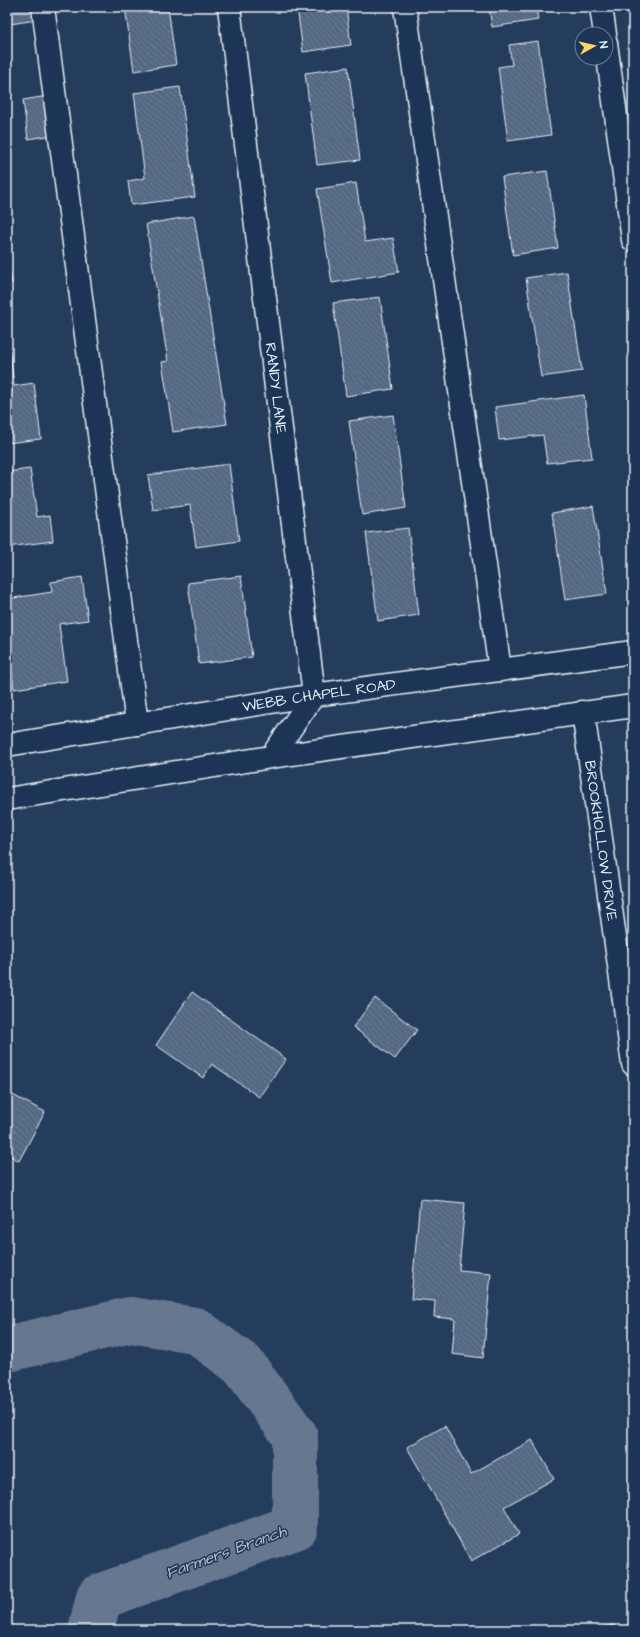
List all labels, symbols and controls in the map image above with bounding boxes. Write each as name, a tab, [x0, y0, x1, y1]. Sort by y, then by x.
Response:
north arrow	[574, 26, 614, 66]
text: N	[595, 40, 611, 49]
street label: RANDY LANE	[260, 341, 292, 435]
street label: WEBB CHAPEL ROAD	[241, 674, 397, 717]
street label: BROOKHOLLOW DRIVE	[580, 759, 623, 922]
water label: Farmers Branch	[163, 1520, 290, 1584]

